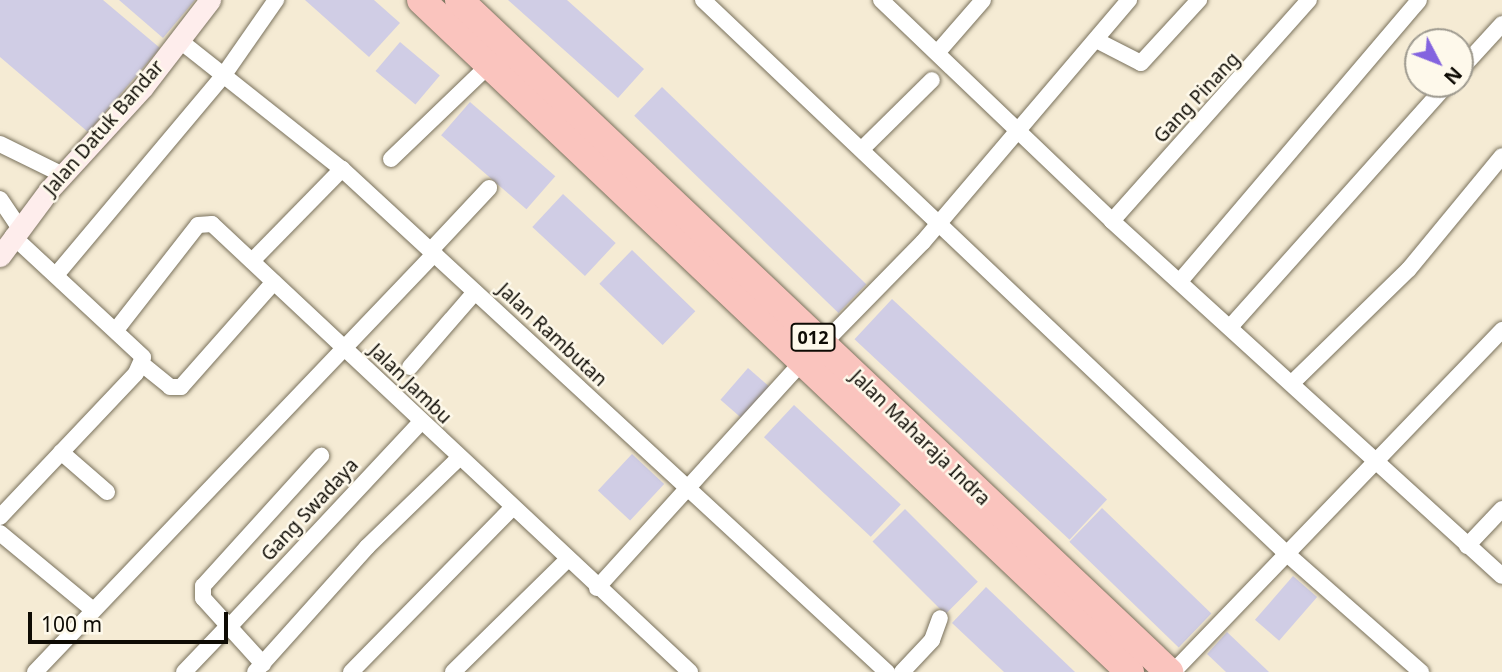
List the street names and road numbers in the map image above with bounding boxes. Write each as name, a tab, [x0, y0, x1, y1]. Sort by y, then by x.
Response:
street label: Gang Pinang	[1149, 48, 1245, 148]
street label: Jalan Datuk Bandar	[39, 56, 169, 200]
street label: Jalan Rambutan	[493, 279, 611, 391]
road number: 012	[790, 323, 836, 352]
street label: Jalan Jambu	[364, 339, 456, 429]
street label: Jalan Maharaja Indra	[846, 366, 994, 510]
street label: Gang Swadaya	[257, 454, 363, 566]

